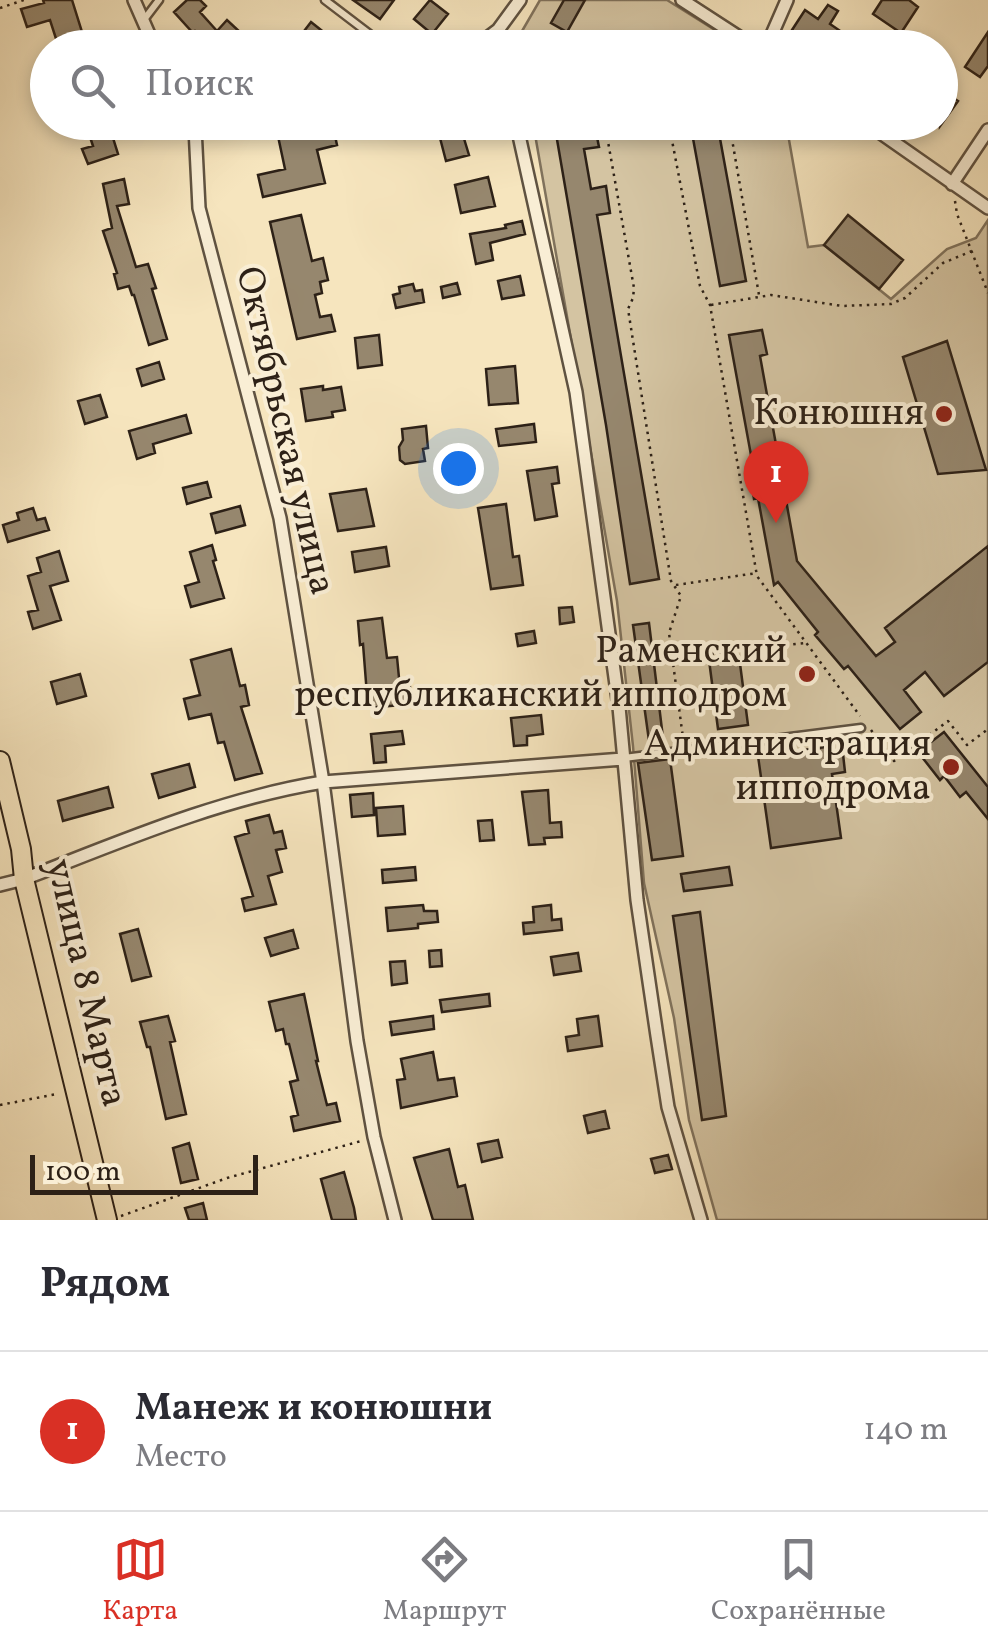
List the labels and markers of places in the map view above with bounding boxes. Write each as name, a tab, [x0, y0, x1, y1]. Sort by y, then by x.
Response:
place label: Конюшня	[753, 388, 924, 441]
marker: Конюшня	[933, 403, 955, 425]
pin: 1	[744, 440, 808, 523]
place label: Раменский республиканский ипподром	[294, 626, 787, 723]
marker: Раменский республиканский ипподром	[796, 663, 818, 685]
place label: Администрация ипподрома	[644, 719, 931, 816]
marker: Администрация ипподрома	[940, 756, 962, 778]

